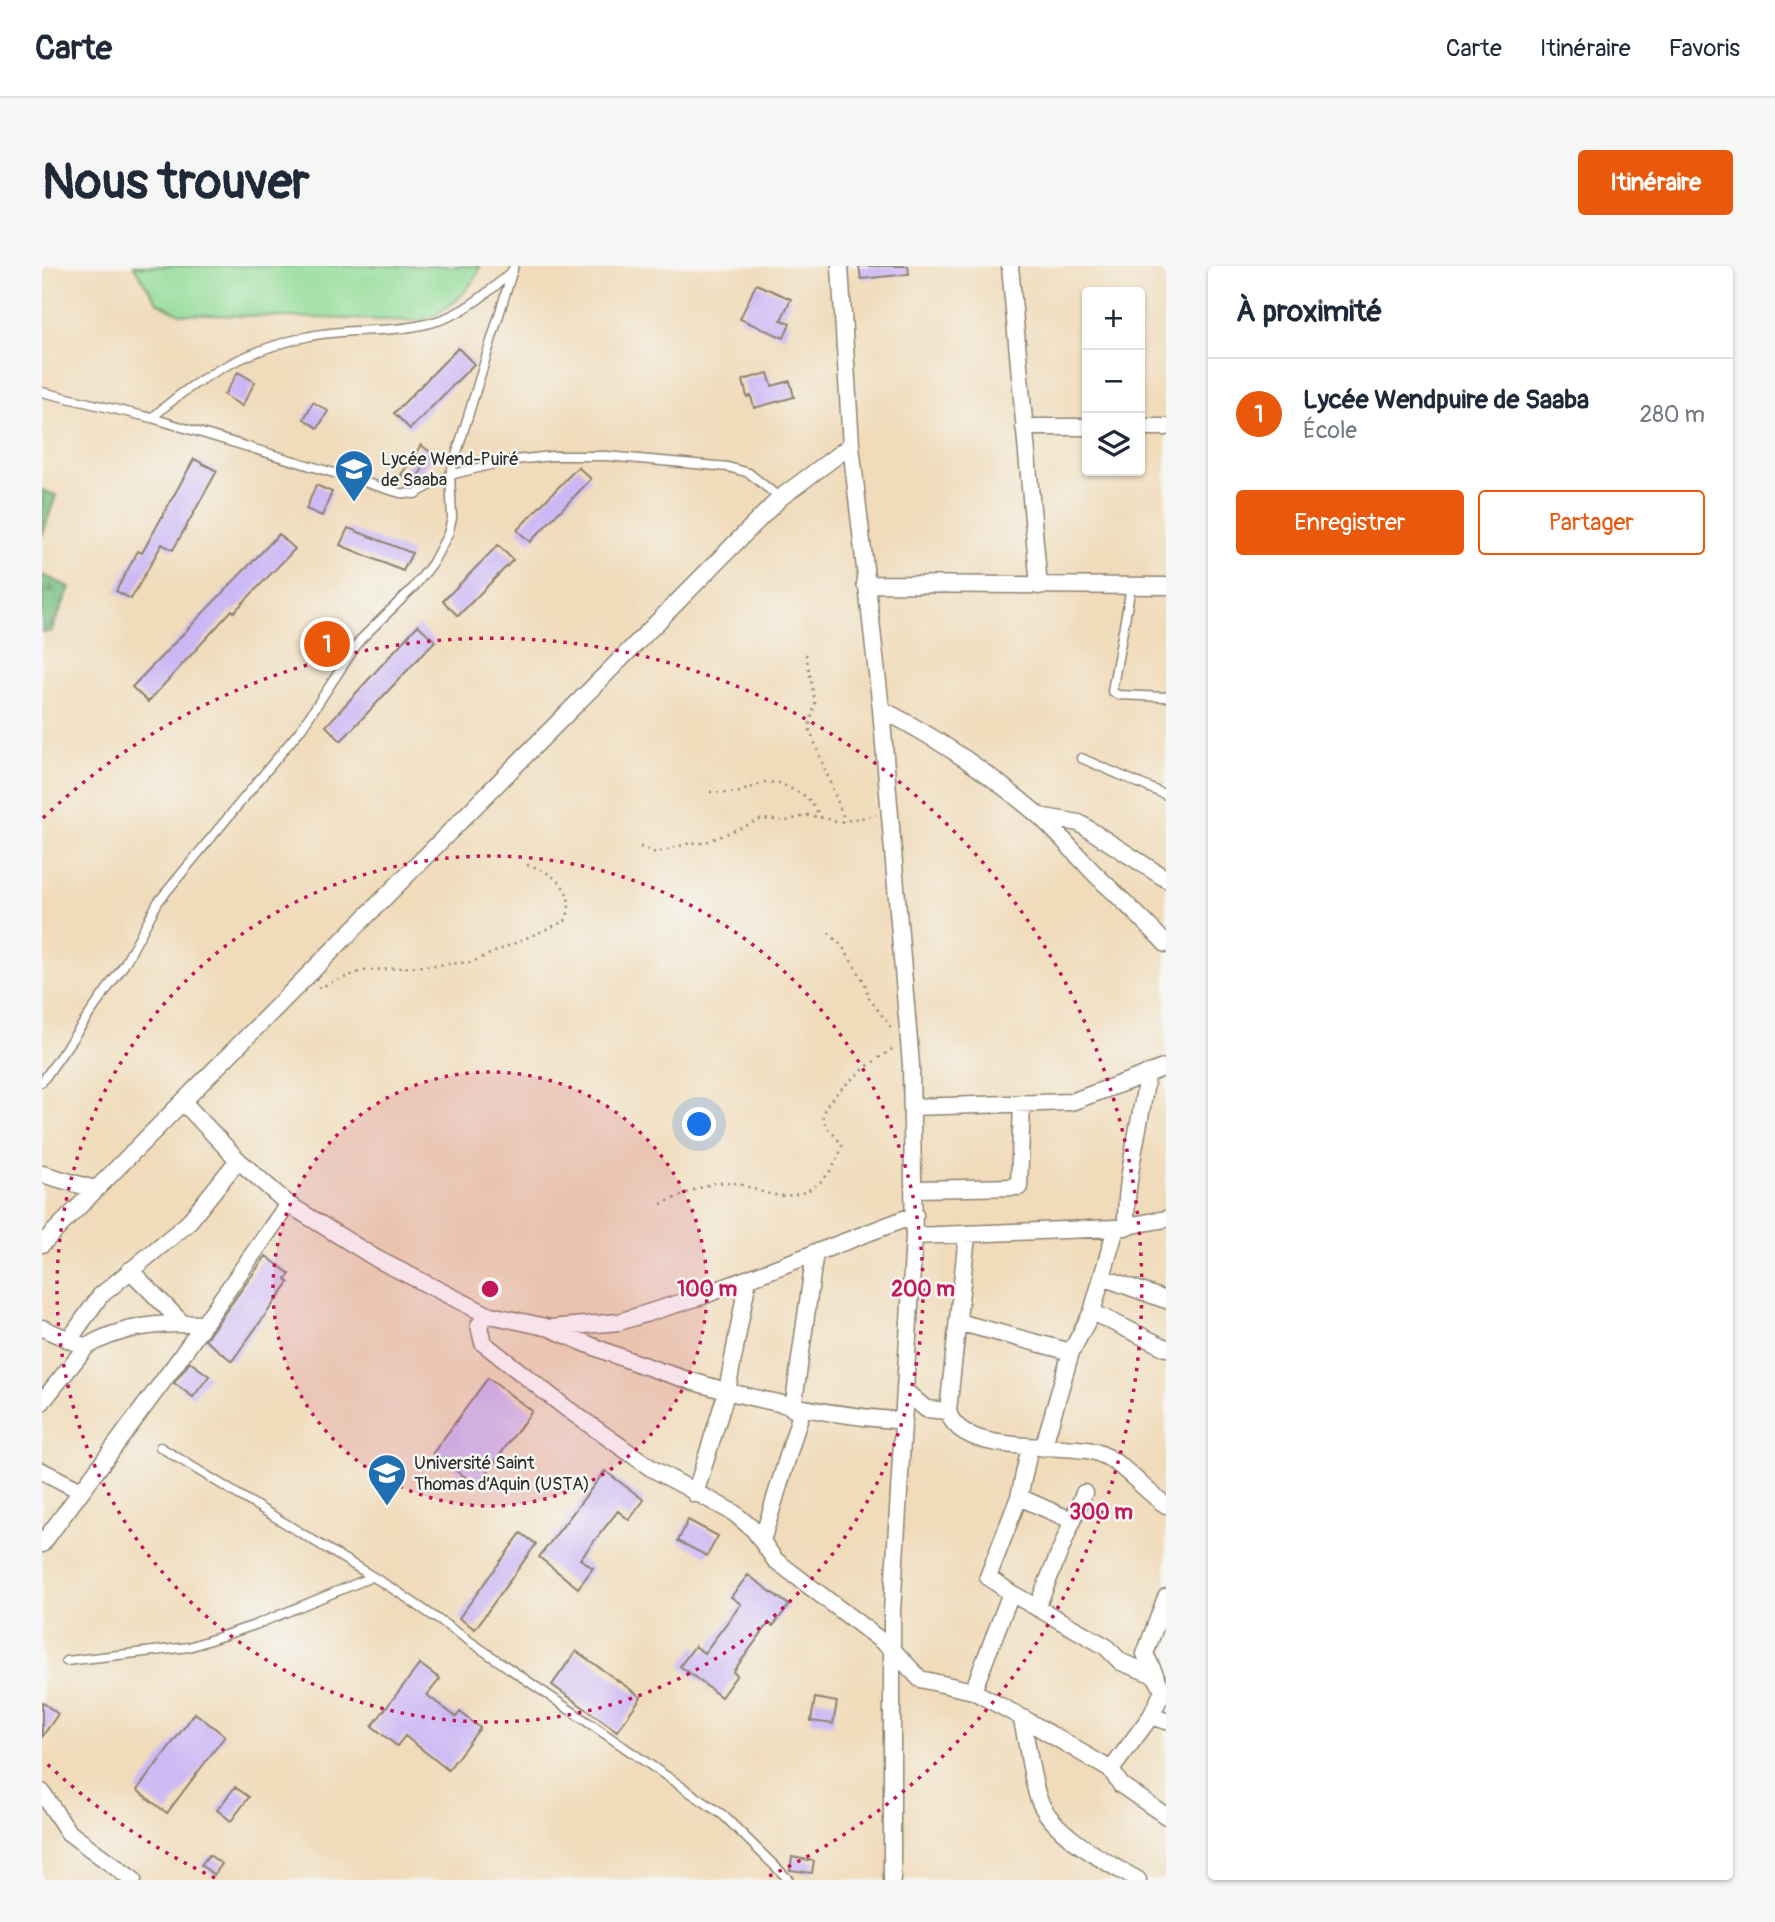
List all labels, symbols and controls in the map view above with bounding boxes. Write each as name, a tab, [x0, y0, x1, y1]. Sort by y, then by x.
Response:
text: Carte	[35, 28, 112, 69]
text: Carte	[1446, 34, 1502, 63]
text: Itinéraire	[1540, 34, 1631, 63]
text: Favoris	[1669, 34, 1740, 63]
button: Itinéraire	[1578, 150, 1733, 215]
text: Nous trouver	[42, 152, 310, 213]
map controls	[1082, 287, 1145, 476]
button: +	[1082, 287, 1145, 350]
text: À proximité	[1236, 293, 1382, 330]
button: −	[1082, 350, 1145, 413]
text: Lycée Wendpuire de Saaba	[1303, 384, 1589, 416]
text: 1	[1255, 400, 1264, 429]
text: 280 m	[1639, 400, 1705, 429]
button: layers	[1082, 413, 1145, 476]
text: École	[1303, 416, 1357, 445]
school or university icon: Lycée Wend-Puiré de Saaba	[333, 448, 375, 503]
place label: Lycée Wend-Puiré de Saaba	[381, 448, 519, 492]
button: Enregistrer	[1236, 490, 1464, 555]
button: Partager	[1478, 490, 1705, 555]
pin: 1	[304, 618, 350, 670]
your location	[682, 1107, 716, 1141]
text: 100 m	[677, 1276, 737, 1303]
text: 200 m	[891, 1276, 955, 1303]
centre of rings	[478, 1277, 502, 1301]
school or university icon: Université Saint Thomas d’Aquin (USTA)	[366, 1452, 408, 1507]
place label: Université Saint Thomas d’Aquin (USTA)	[414, 1452, 590, 1496]
text: 300 m	[1069, 1499, 1133, 1526]

